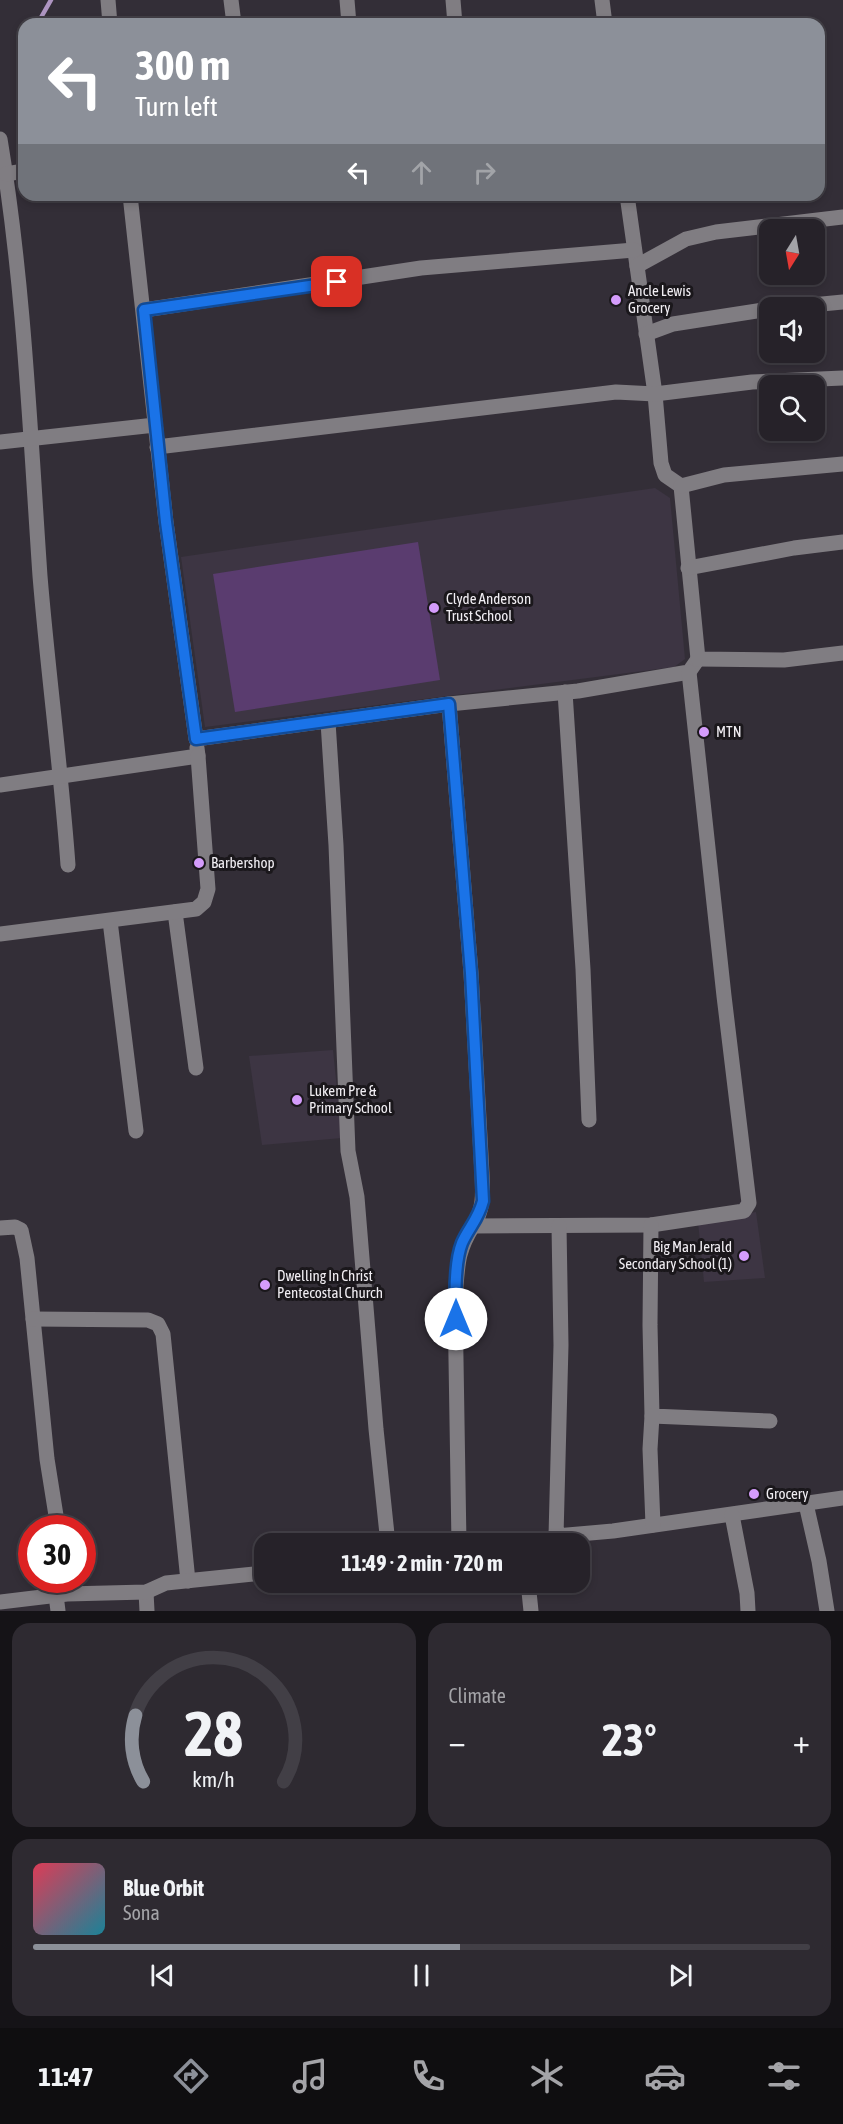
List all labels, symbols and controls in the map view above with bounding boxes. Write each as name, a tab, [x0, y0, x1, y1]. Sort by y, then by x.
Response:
text: 300 m	[135, 41, 230, 89]
icon: left	[36, 42, 114, 120]
text: Turn left	[135, 91, 218, 122]
icon: left	[342, 156, 375, 189]
icon: ahead	[405, 156, 438, 189]
icon: right	[468, 156, 501, 189]
north arrow	[759, 219, 825, 285]
map controls	[759, 219, 825, 441]
pin	[311, 256, 362, 307]
icon: arrive	[320, 265, 353, 298]
place label: Ancle Lewis Grocery	[628, 282, 691, 316]
marker: Ancle Lewis Grocery	[609, 293, 623, 307]
button: sound	[759, 297, 825, 363]
button: search	[759, 375, 825, 441]
place label: Clyde Anderson Trust School	[446, 590, 531, 624]
marker: Clyde Anderson Trust School	[427, 601, 441, 615]
place label: MTN	[716, 723, 742, 740]
marker: MTN	[697, 725, 711, 739]
place label: Barbershop	[211, 854, 275, 871]
marker: Barbershop	[192, 856, 206, 870]
place label: Lukem Pre & Primary School	[309, 1082, 392, 1116]
marker: Lukem Pre & Primary School	[290, 1093, 304, 1107]
place label: Big Man Jerald Secondary School (1)	[619, 1238, 732, 1272]
marker: Big Man Jerald Secondary School (1)	[737, 1249, 751, 1263]
place label: Dwelling In Christ Pentecostal Church	[277, 1267, 383, 1301]
marker: Dwelling In Christ Pentecostal Church	[258, 1278, 272, 1292]
position arrow	[424, 1287, 488, 1351]
place label: Grocery	[766, 1485, 808, 1502]
marker: Grocery	[747, 1487, 761, 1501]
speed limit sign: 30	[18, 1515, 96, 1593]
text: 11:49 · 2 min · 720 m	[341, 1550, 503, 1576]
text: Climate	[449, 1684, 506, 1707]
text: 28	[184, 1698, 243, 1769]
text: 23°	[602, 1714, 657, 1766]
text: −	[449, 1722, 466, 1760]
text: +	[793, 1722, 810, 1760]
text: km/h	[192, 1767, 235, 1792]
text: Blue Orbit	[123, 1875, 204, 1901]
text: Sona	[123, 1901, 160, 1924]
icon: previous	[146, 1959, 179, 1992]
icon: pause	[405, 1959, 438, 1992]
icon: next	[664, 1959, 697, 1992]
icon: directions	[170, 2055, 212, 2097]
icon: music	[289, 2055, 331, 2097]
icon: phone	[407, 2055, 449, 2097]
icon: climate	[526, 2055, 568, 2097]
icon: car	[644, 2055, 686, 2097]
icon: filters	[763, 2055, 805, 2097]
text: 11:47	[38, 2061, 94, 2092]

